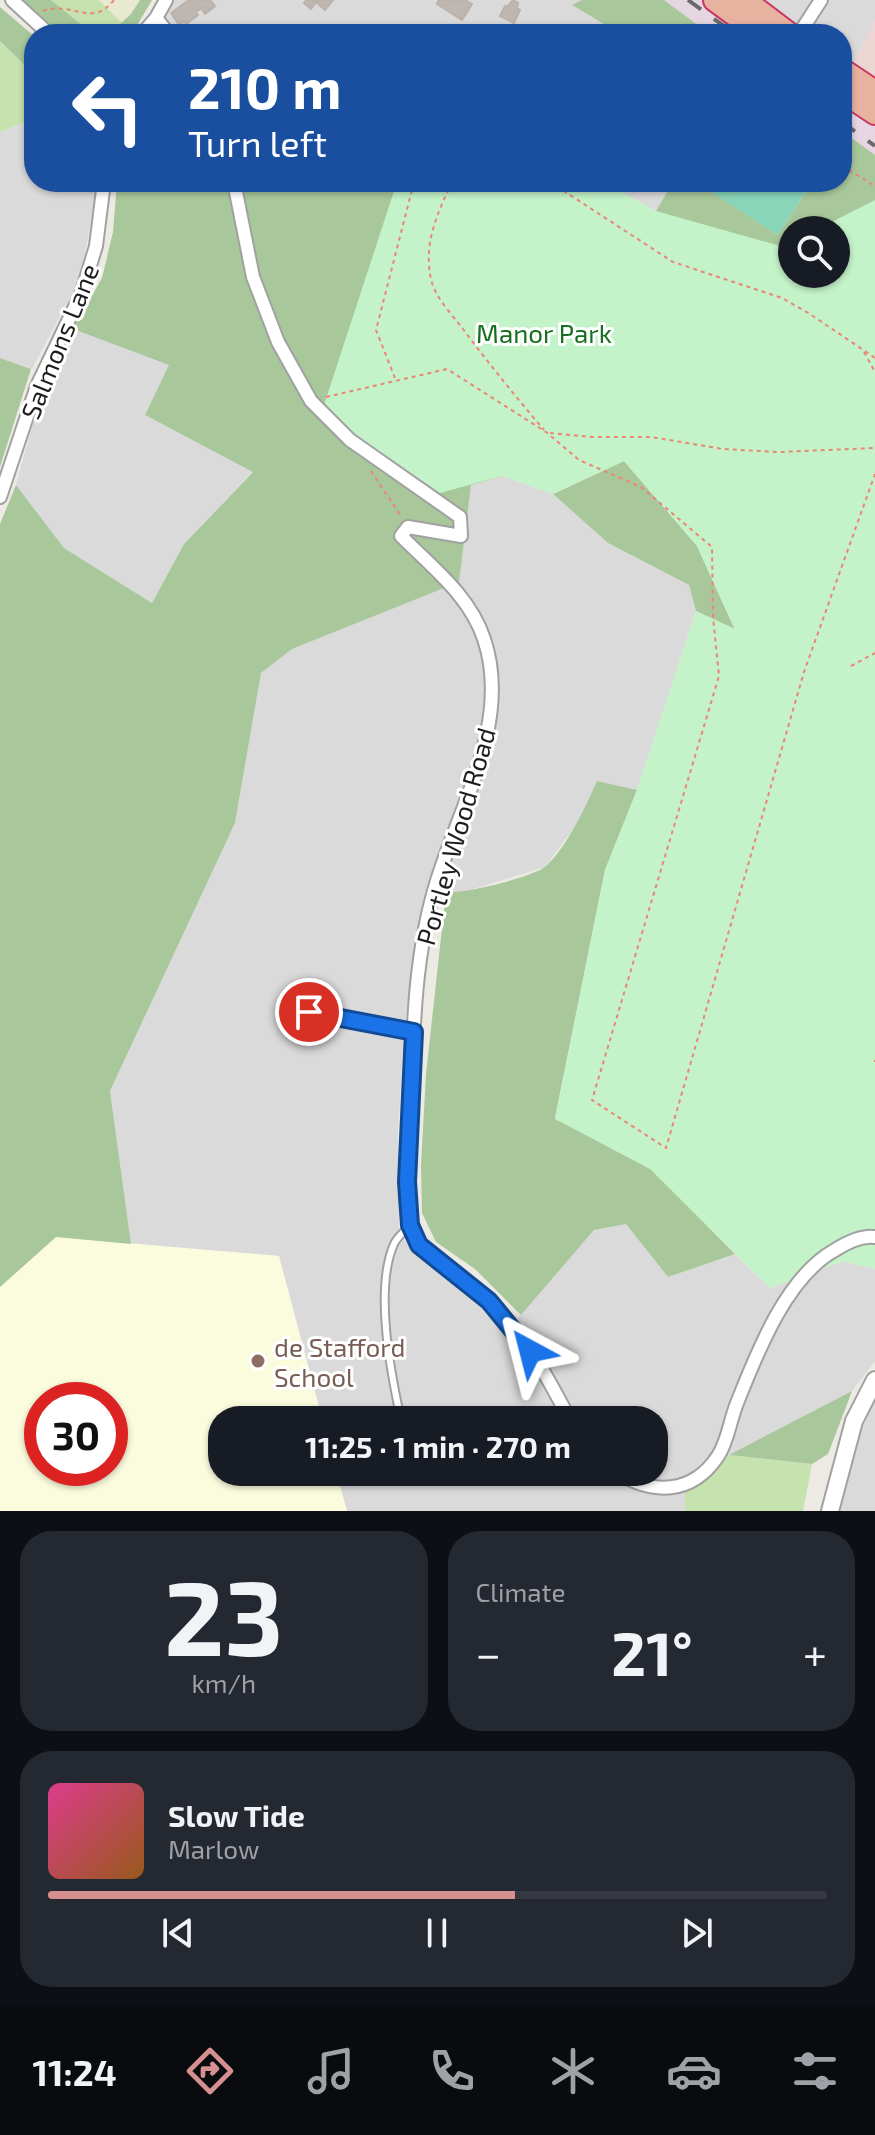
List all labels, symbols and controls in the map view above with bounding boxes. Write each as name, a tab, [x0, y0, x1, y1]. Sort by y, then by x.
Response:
text: 210 m	[188, 53, 342, 120]
icon: left	[56, 56, 160, 160]
text: Turn left	[188, 121, 327, 164]
map controls	[778, 216, 850, 288]
button: search	[778, 216, 850, 288]
street label: Salmons Lane	[14, 259, 104, 423]
park label: Manor Park	[476, 317, 612, 348]
street label: Portley Wood Road	[409, 724, 501, 948]
pin	[275, 978, 343, 1046]
icon: arrive	[287, 990, 331, 1034]
position arrow	[488, 1309, 572, 1393]
place label: de Stafford School	[274, 1331, 405, 1392]
marker: de Stafford School	[249, 1352, 267, 1370]
speed limit sign: 30	[24, 1382, 128, 1486]
text: 11:25 · 1 min · 270 m	[305, 1428, 571, 1464]
text: 23	[164, 1552, 283, 1677]
text: Climate	[476, 1576, 565, 1607]
text: 21°	[611, 1616, 693, 1688]
text: −	[476, 1626, 501, 1679]
text: +	[803, 1626, 827, 1679]
text: km/h	[191, 1667, 256, 1698]
text: Slow Tide	[168, 1797, 305, 1833]
text: Marlow	[168, 1833, 259, 1864]
icon: previous	[156, 1911, 200, 1955]
icon: pause	[415, 1911, 459, 1955]
icon: next	[675, 1911, 719, 1955]
icon: directions	[182, 2043, 238, 2099]
icon: music	[303, 2043, 359, 2099]
icon: phone	[424, 2043, 480, 2099]
icon: climate	[545, 2043, 601, 2099]
icon: car	[666, 2043, 722, 2099]
icon: filters	[787, 2043, 843, 2099]
text: 11:24	[32, 2050, 117, 2093]

